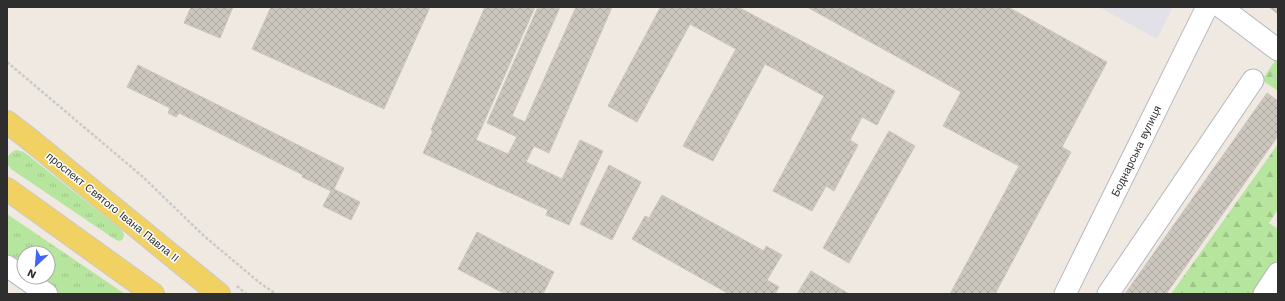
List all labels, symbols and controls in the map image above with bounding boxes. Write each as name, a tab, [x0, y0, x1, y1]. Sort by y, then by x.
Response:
street label: Боднарська вулиця	[1109, 104, 1164, 199]
street label: проспект Святого Івана Павла II	[44, 150, 182, 265]
north arrow	[16, 245, 56, 285]
text: N	[25, 266, 38, 281]

